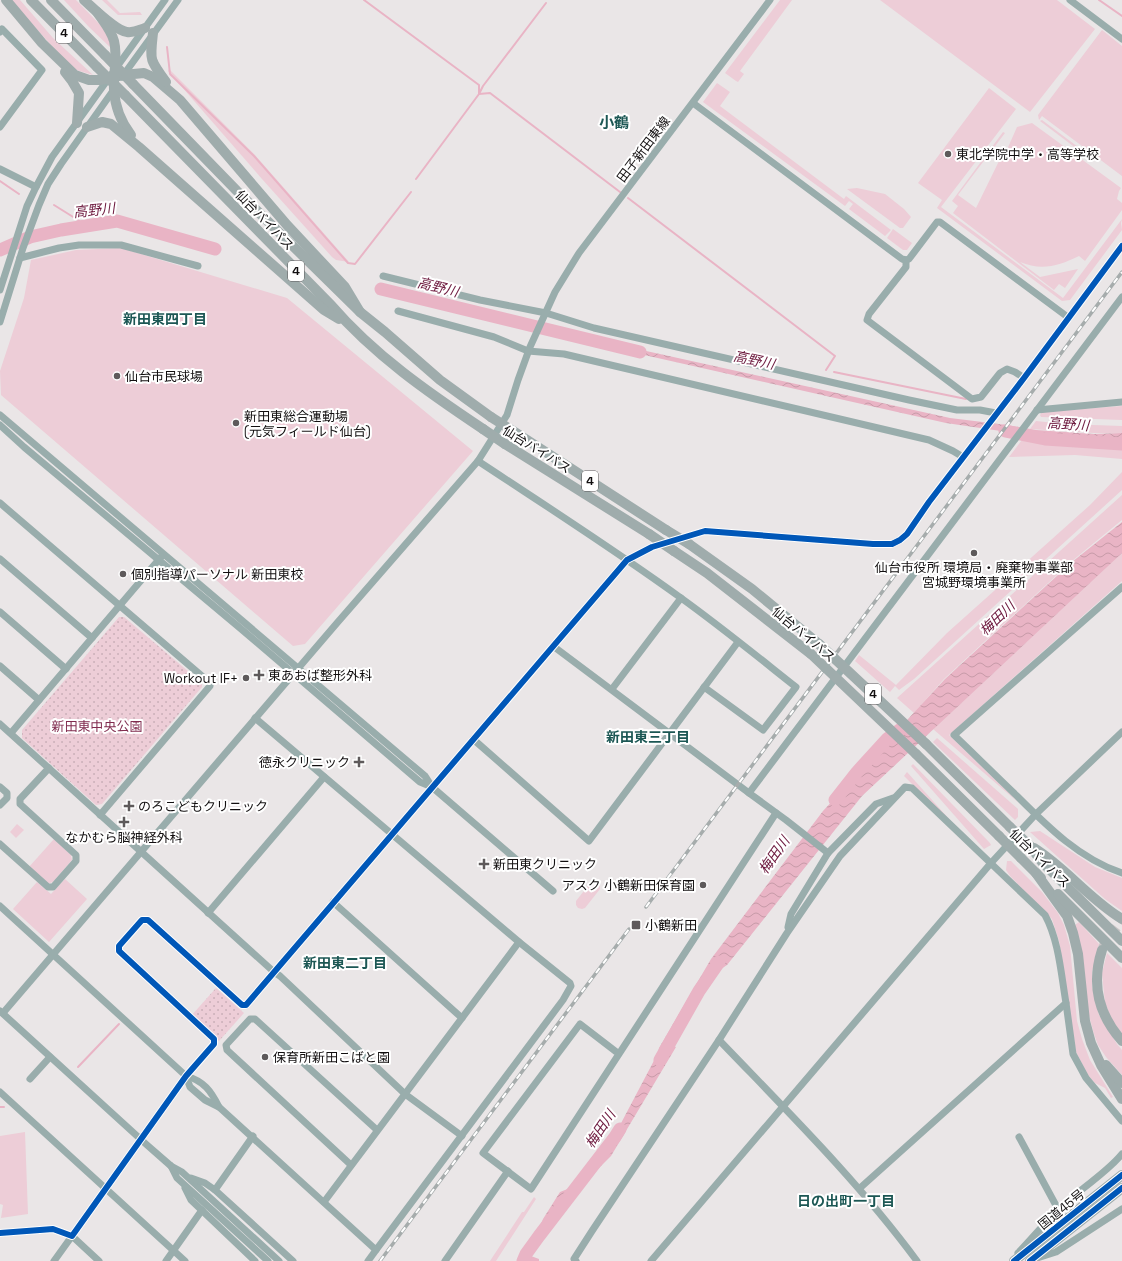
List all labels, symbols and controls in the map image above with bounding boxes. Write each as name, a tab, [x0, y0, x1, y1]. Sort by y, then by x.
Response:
road number: 4	[56, 23, 72, 43]
district label: 小鶴	[599, 113, 629, 132]
street label: 田子新田東線	[613, 113, 674, 186]
place label: 東北学院中学・高等学校	[956, 146, 1099, 163]
marker: 東北学院中学・高等学校	[943, 149, 953, 159]
street label: 仙台バイパス	[232, 186, 298, 254]
water label: 高野川	[72, 199, 118, 221]
road number: 4	[288, 261, 304, 281]
water label: 高野川	[415, 273, 462, 301]
district label: 新田東四丁目	[123, 310, 207, 328]
water label: 高野川	[732, 347, 778, 374]
place label: 仙台市民球場	[125, 368, 203, 385]
marker: 仙台市民球場	[112, 371, 122, 381]
place label: 新田東総合運動場 (元気フィールド仙台)	[244, 408, 371, 440]
water label: 高野川	[1046, 414, 1092, 435]
marker: 新田東総合運動場 (元気フィールド仙台)	[231, 418, 241, 428]
street label: 仙台バイパス	[499, 422, 574, 477]
road number: 4	[582, 471, 598, 491]
marker: 仙台市役所 環境局・廃棄物事業部 宮城野環境事業所	[969, 548, 979, 558]
place label: 仙台市役所 環境局・廃棄物事業部 宮城野環境事業所	[875, 559, 1073, 591]
place label: 個別指導パーソナル 新田東校	[131, 566, 303, 583]
marker: 個別指導パーソナル 新田東校	[118, 569, 128, 579]
water label: 梅田川	[976, 596, 1020, 639]
street label: 仙台バイパス	[768, 603, 839, 666]
place label: 東あおば整形外科	[268, 667, 372, 684]
marker: 東あおば整形外科	[253, 669, 265, 681]
place label: Workout IF+	[164, 670, 238, 687]
marker: Workout IF+	[241, 673, 251, 683]
road number: 4	[865, 684, 881, 704]
park label: 新田東中央公園	[51, 718, 143, 735]
district label: 新田東三丁目	[606, 728, 690, 746]
place label: 徳永クリニック	[259, 754, 350, 771]
marker: 徳永クリニック	[353, 756, 365, 768]
place label: のろこどもクリニック	[138, 798, 268, 815]
marker: のろこどもクリニック	[123, 800, 135, 812]
marker: なかむら脳神経外科	[118, 816, 130, 828]
street label: 仙台バイパス	[1006, 825, 1074, 891]
place label: なかむら脳神経外科	[65, 829, 183, 846]
water label: 梅田川	[755, 831, 795, 877]
place label: 新田東クリニック	[493, 856, 597, 873]
marker: 新田東クリニック	[478, 858, 490, 870]
place label: アスク 小鶴新田保育園	[562, 877, 695, 894]
marker: アスク 小鶴新田保育園	[698, 880, 708, 890]
place label: 小鶴新田	[645, 917, 697, 934]
marker: 小鶴新田	[630, 919, 642, 931]
district label: 新田東二丁目	[303, 954, 387, 972]
place label: 保育所新田こばと園	[273, 1049, 390, 1066]
marker: 保育所新田こばと園	[260, 1052, 270, 1062]
water label: 梅田川	[581, 1105, 620, 1151]
street label: 国道45号	[1035, 1186, 1088, 1233]
district label: 日の出町一丁目	[797, 1192, 895, 1210]

